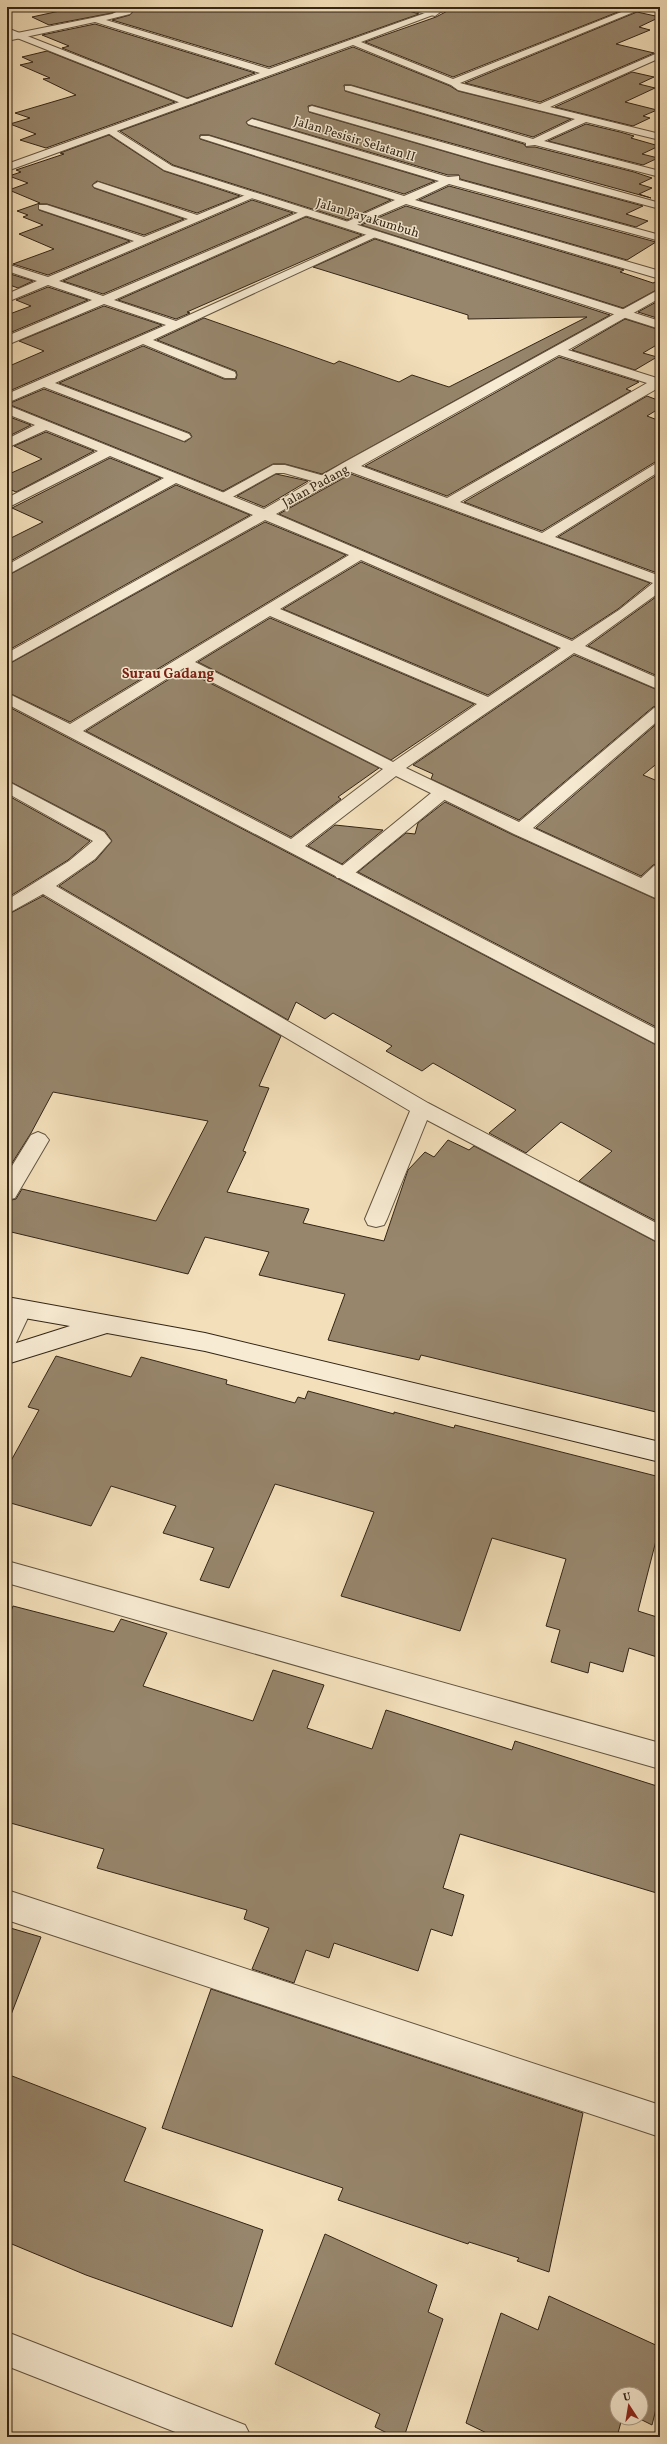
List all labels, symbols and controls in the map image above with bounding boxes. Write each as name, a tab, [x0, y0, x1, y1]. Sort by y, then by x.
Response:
street label: Jalan Pesisir Selatan II	[292, 113, 417, 167]
street label: Jalan Payakumbuh	[314, 195, 421, 243]
street label: Jalan Padang	[279, 461, 353, 512]
district label: Surau Gadang	[122, 665, 215, 684]
north arrow	[609, 2386, 649, 2426]
text: U	[622, 2389, 633, 2406]

